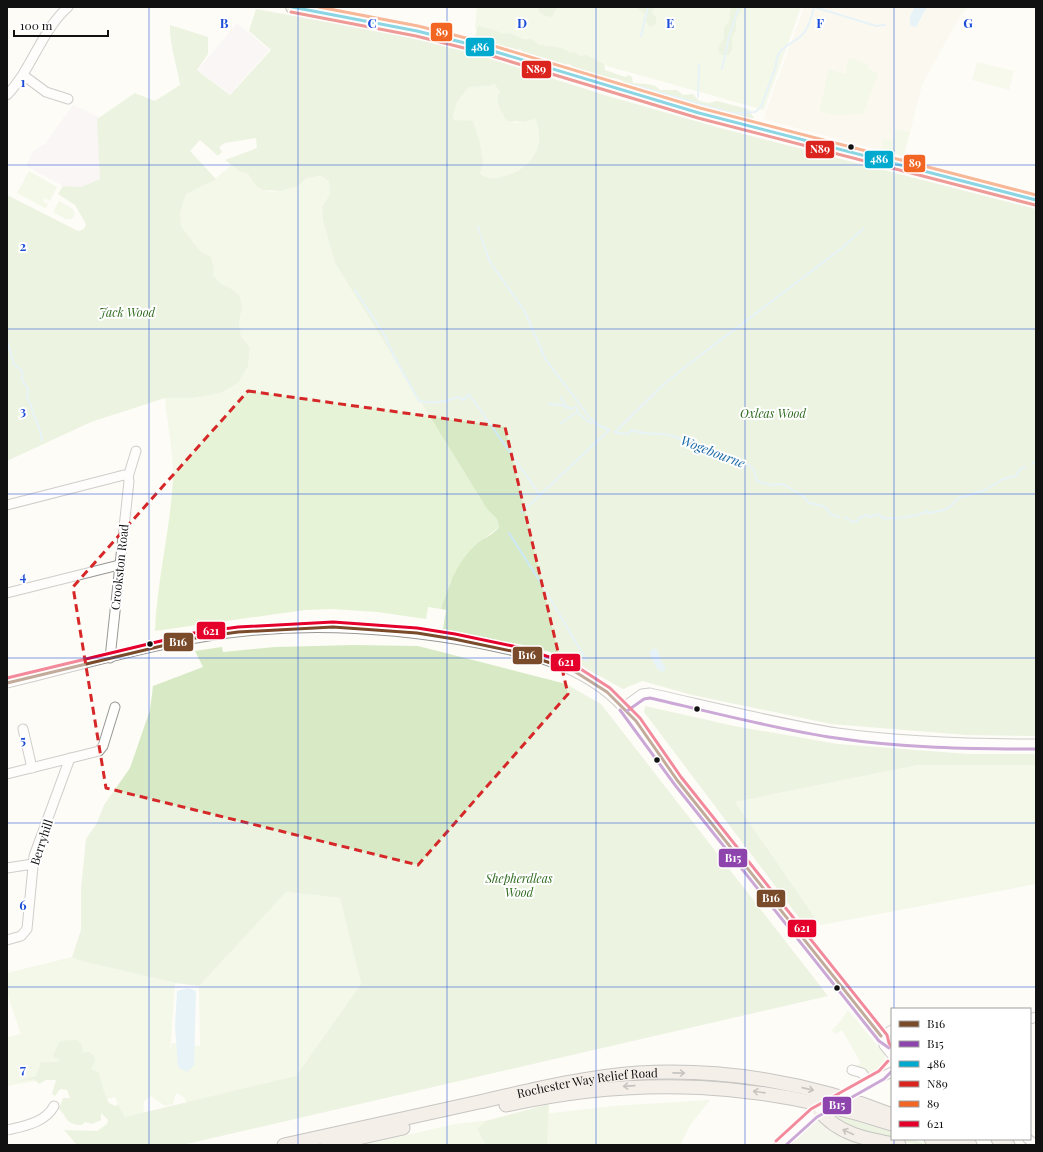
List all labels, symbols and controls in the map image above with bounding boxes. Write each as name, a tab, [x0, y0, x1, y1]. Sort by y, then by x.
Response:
scale bar	[14, 12, 108, 38]
text: B	[220, 14, 229, 31]
text: C	[367, 14, 377, 31]
text: D	[517, 14, 527, 31]
text: E	[666, 14, 674, 31]
text: F	[816, 14, 824, 31]
text: G	[963, 14, 973, 31]
text: 100 m	[20, 17, 53, 33]
line badge: 89	[430, 22, 453, 42]
text: 89	[436, 24, 448, 39]
line badge: 486	[465, 37, 495, 57]
text: 486	[471, 39, 489, 54]
line badge: N89	[521, 60, 552, 79]
text: N89	[526, 61, 546, 76]
text: 1	[21, 73, 26, 90]
line badge: N89	[805, 140, 835, 159]
text: N89	[810, 141, 830, 156]
unlabelled marker	[846, 142, 856, 152]
line badge: 486	[864, 150, 894, 169]
text: 486	[870, 151, 888, 166]
line badge: 89	[903, 154, 926, 173]
text: 89	[909, 155, 921, 170]
text: 2	[20, 237, 27, 254]
park label: Jack Wood	[99, 304, 156, 320]
text: 3	[20, 402, 26, 419]
park label: Oxleas Wood	[740, 405, 806, 421]
water label: Wogebourne	[678, 431, 748, 471]
street label: Crookston Road	[107, 523, 131, 611]
text: 4	[20, 567, 27, 584]
line badge: 621	[196, 621, 226, 640]
text: 621	[203, 623, 219, 638]
line badge: B16	[163, 632, 194, 652]
text: B16	[169, 634, 187, 649]
unlabelled marker	[145, 639, 155, 649]
line badge: B16	[512, 646, 543, 665]
text: B16	[518, 647, 536, 662]
line badge: 621	[550, 653, 581, 672]
text: 621	[558, 654, 574, 669]
unlabelled marker	[692, 704, 702, 714]
text: 5	[20, 731, 26, 748]
unlabelled marker	[652, 755, 662, 765]
street label: Berryhill	[26, 816, 56, 867]
line badge: B15	[718, 848, 748, 868]
text: B15	[725, 850, 741, 865]
park label: Shepherdleas Wood	[484, 870, 553, 900]
line badge: B16	[756, 889, 786, 908]
text: B16	[762, 890, 780, 905]
text: 6	[19, 896, 27, 913]
line badge: 621	[787, 919, 817, 938]
text: 621	[794, 920, 810, 935]
unlabelled marker	[832, 983, 842, 993]
legend	[891, 1008, 1031, 1140]
text: B16	[927, 1015, 945, 1031]
text: B15	[927, 1035, 944, 1051]
text: 486	[927, 1055, 945, 1071]
text: 7	[20, 1060, 26, 1077]
street label: Rochester Way Relief Road	[515, 1064, 658, 1101]
one-way arrow	[672, 1069, 685, 1077]
text: N89	[927, 1075, 948, 1091]
one-way arrow	[623, 1083, 636, 1090]
one-way arrow	[801, 1085, 814, 1093]
one-way arrow	[753, 1088, 766, 1096]
text: 89	[927, 1095, 939, 1111]
line badge: B15	[822, 1096, 852, 1115]
text: B15	[829, 1097, 845, 1112]
text: 621	[927, 1115, 944, 1131]
one-way arrow	[843, 1128, 855, 1135]

